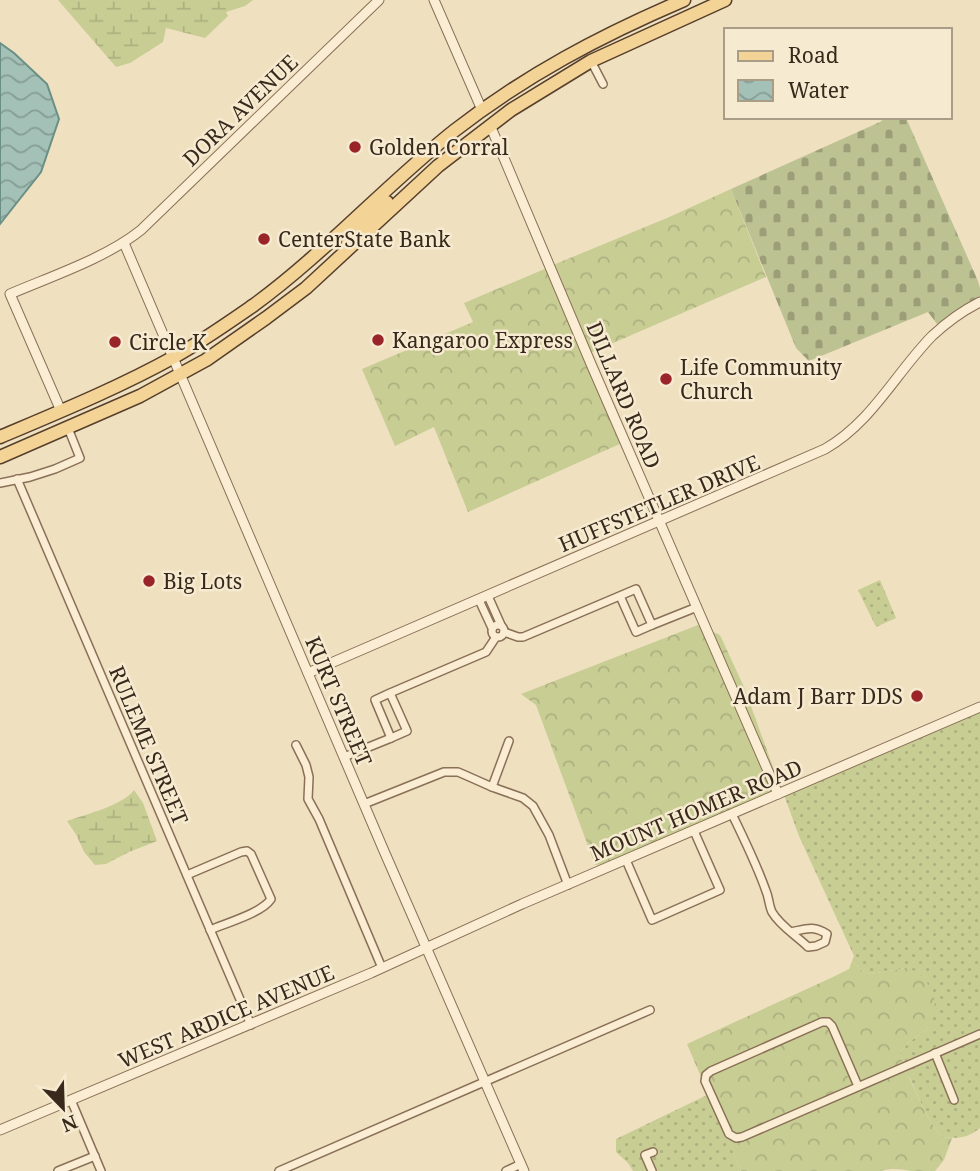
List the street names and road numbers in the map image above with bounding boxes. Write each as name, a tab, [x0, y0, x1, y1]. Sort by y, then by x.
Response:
street label: DORA AVENUE	[177, 48, 303, 172]
street label: DILLARD ROAD	[580, 317, 668, 473]
street label: HUFFSTETLER DRIVE	[554, 448, 764, 558]
street label: KURT STREET	[299, 632, 379, 770]
street label: RULEME STREET	[103, 661, 195, 829]
street label: MOUNT HOMER ROAD	[586, 753, 806, 867]
street label: WEST ARDICE AVENUE	[114, 958, 338, 1074]

